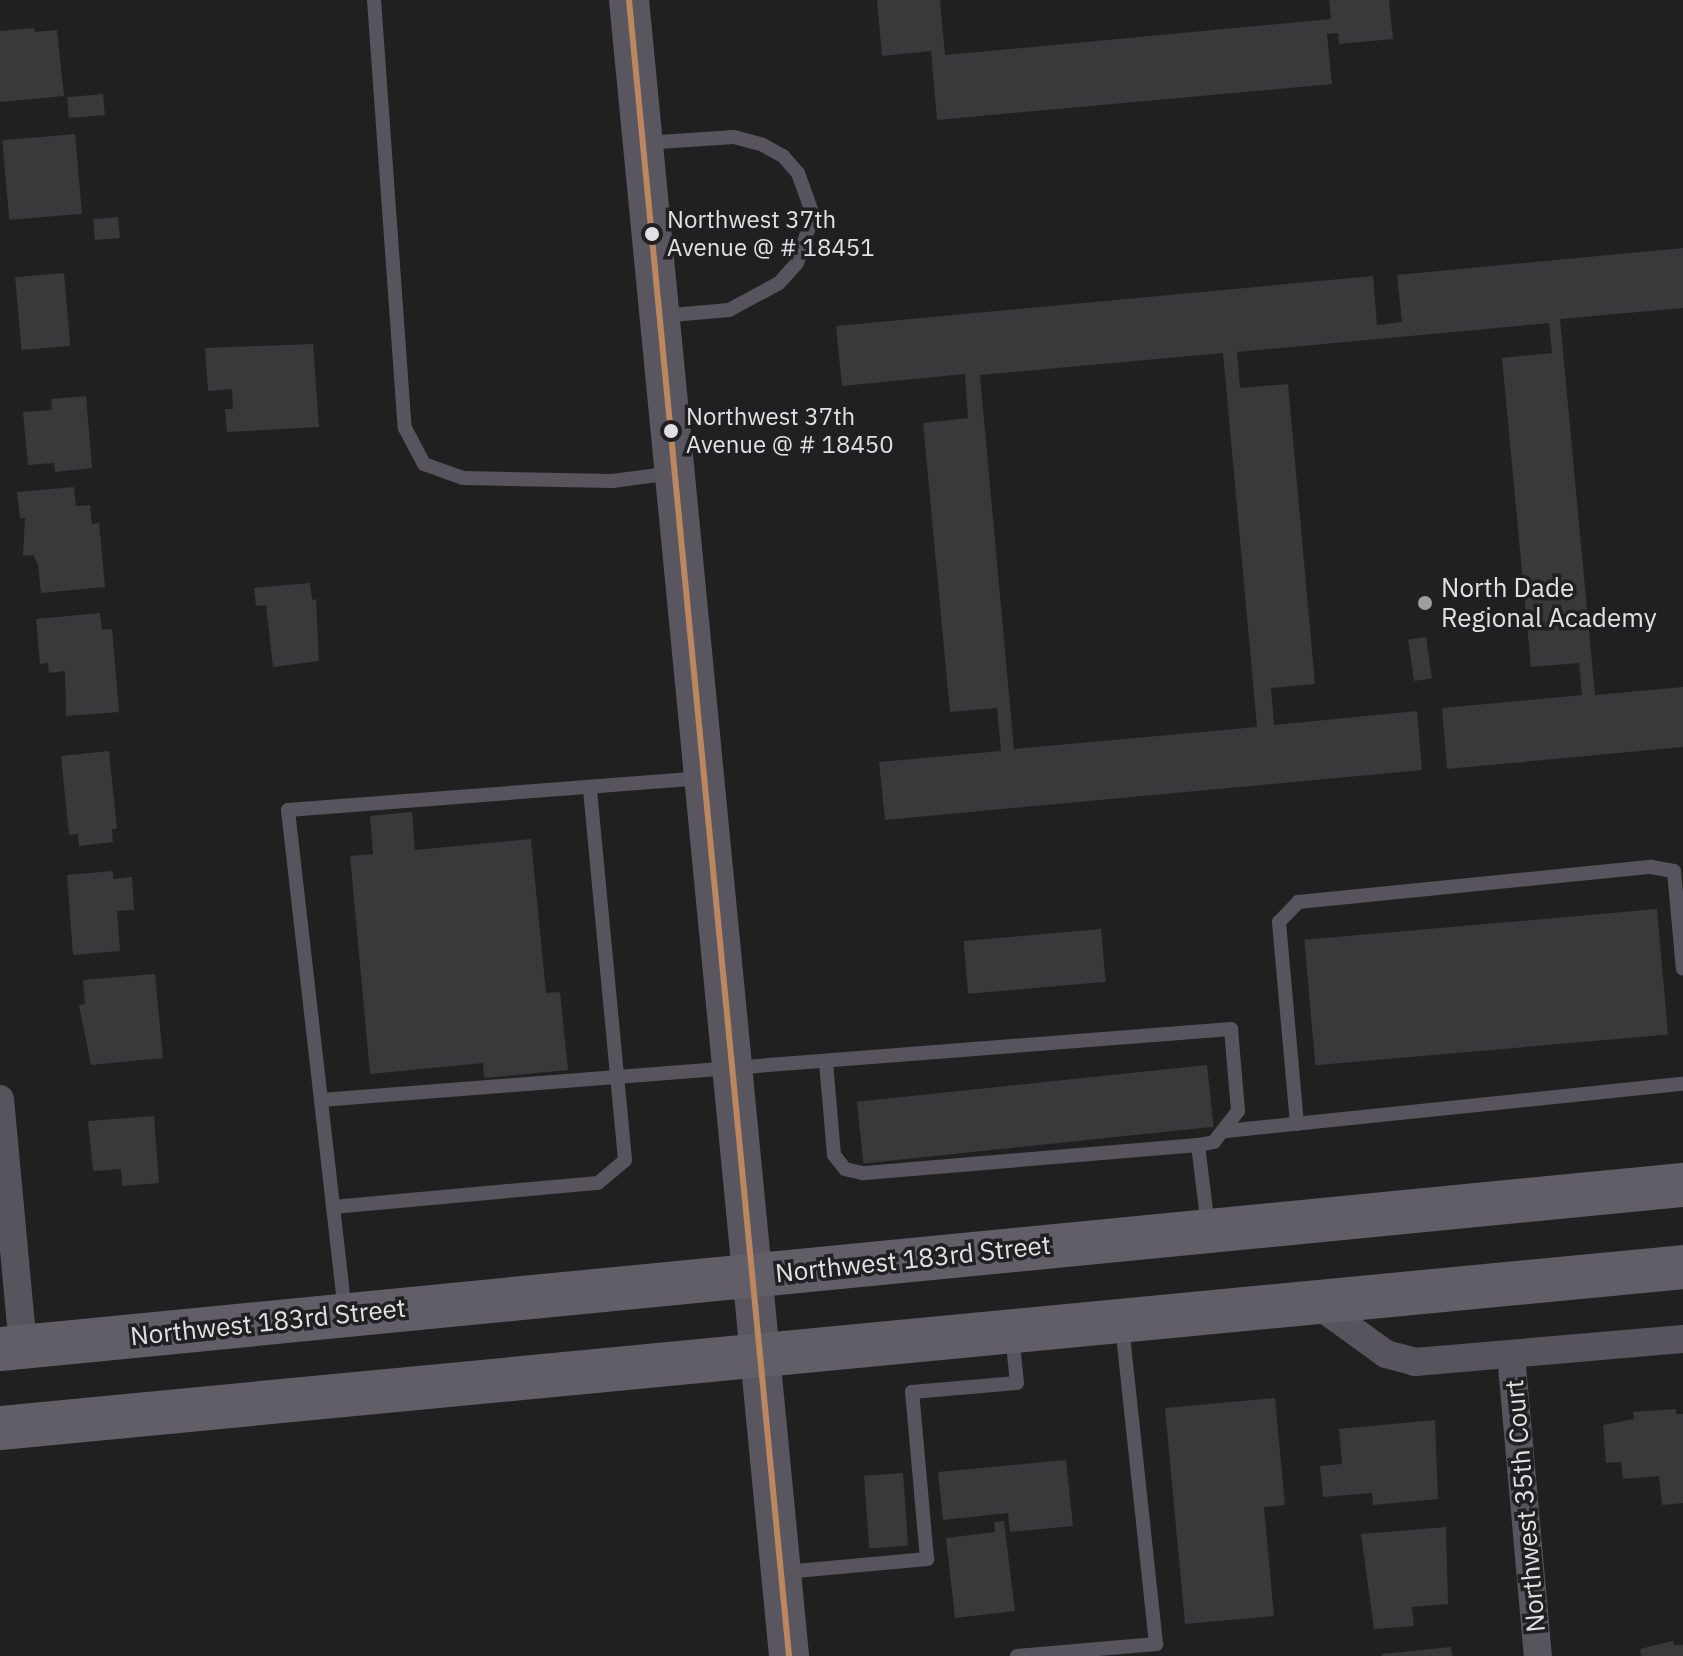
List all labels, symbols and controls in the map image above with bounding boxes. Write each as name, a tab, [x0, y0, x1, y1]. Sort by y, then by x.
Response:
place label: Northwest 37th Avenue @ # 18451	[667, 206, 875, 262]
marker: Northwest 37th Avenue @ # 18451	[644, 226, 660, 242]
place label: Northwest 37th Avenue @ # 18450	[686, 403, 894, 459]
marker: Northwest 37th Avenue @ # 18450	[663, 423, 679, 439]
place label: North Dade Regional Academy	[1441, 572, 1657, 634]
marker: North Dade Regional Academy	[1416, 594, 1434, 612]
street label: Northwest 183rd Street	[774, 1229, 1052, 1289]
street label: Northwest 183rd Street	[129, 1292, 407, 1352]
street label: Northwest 35th Court	[1498, 1378, 1552, 1634]

